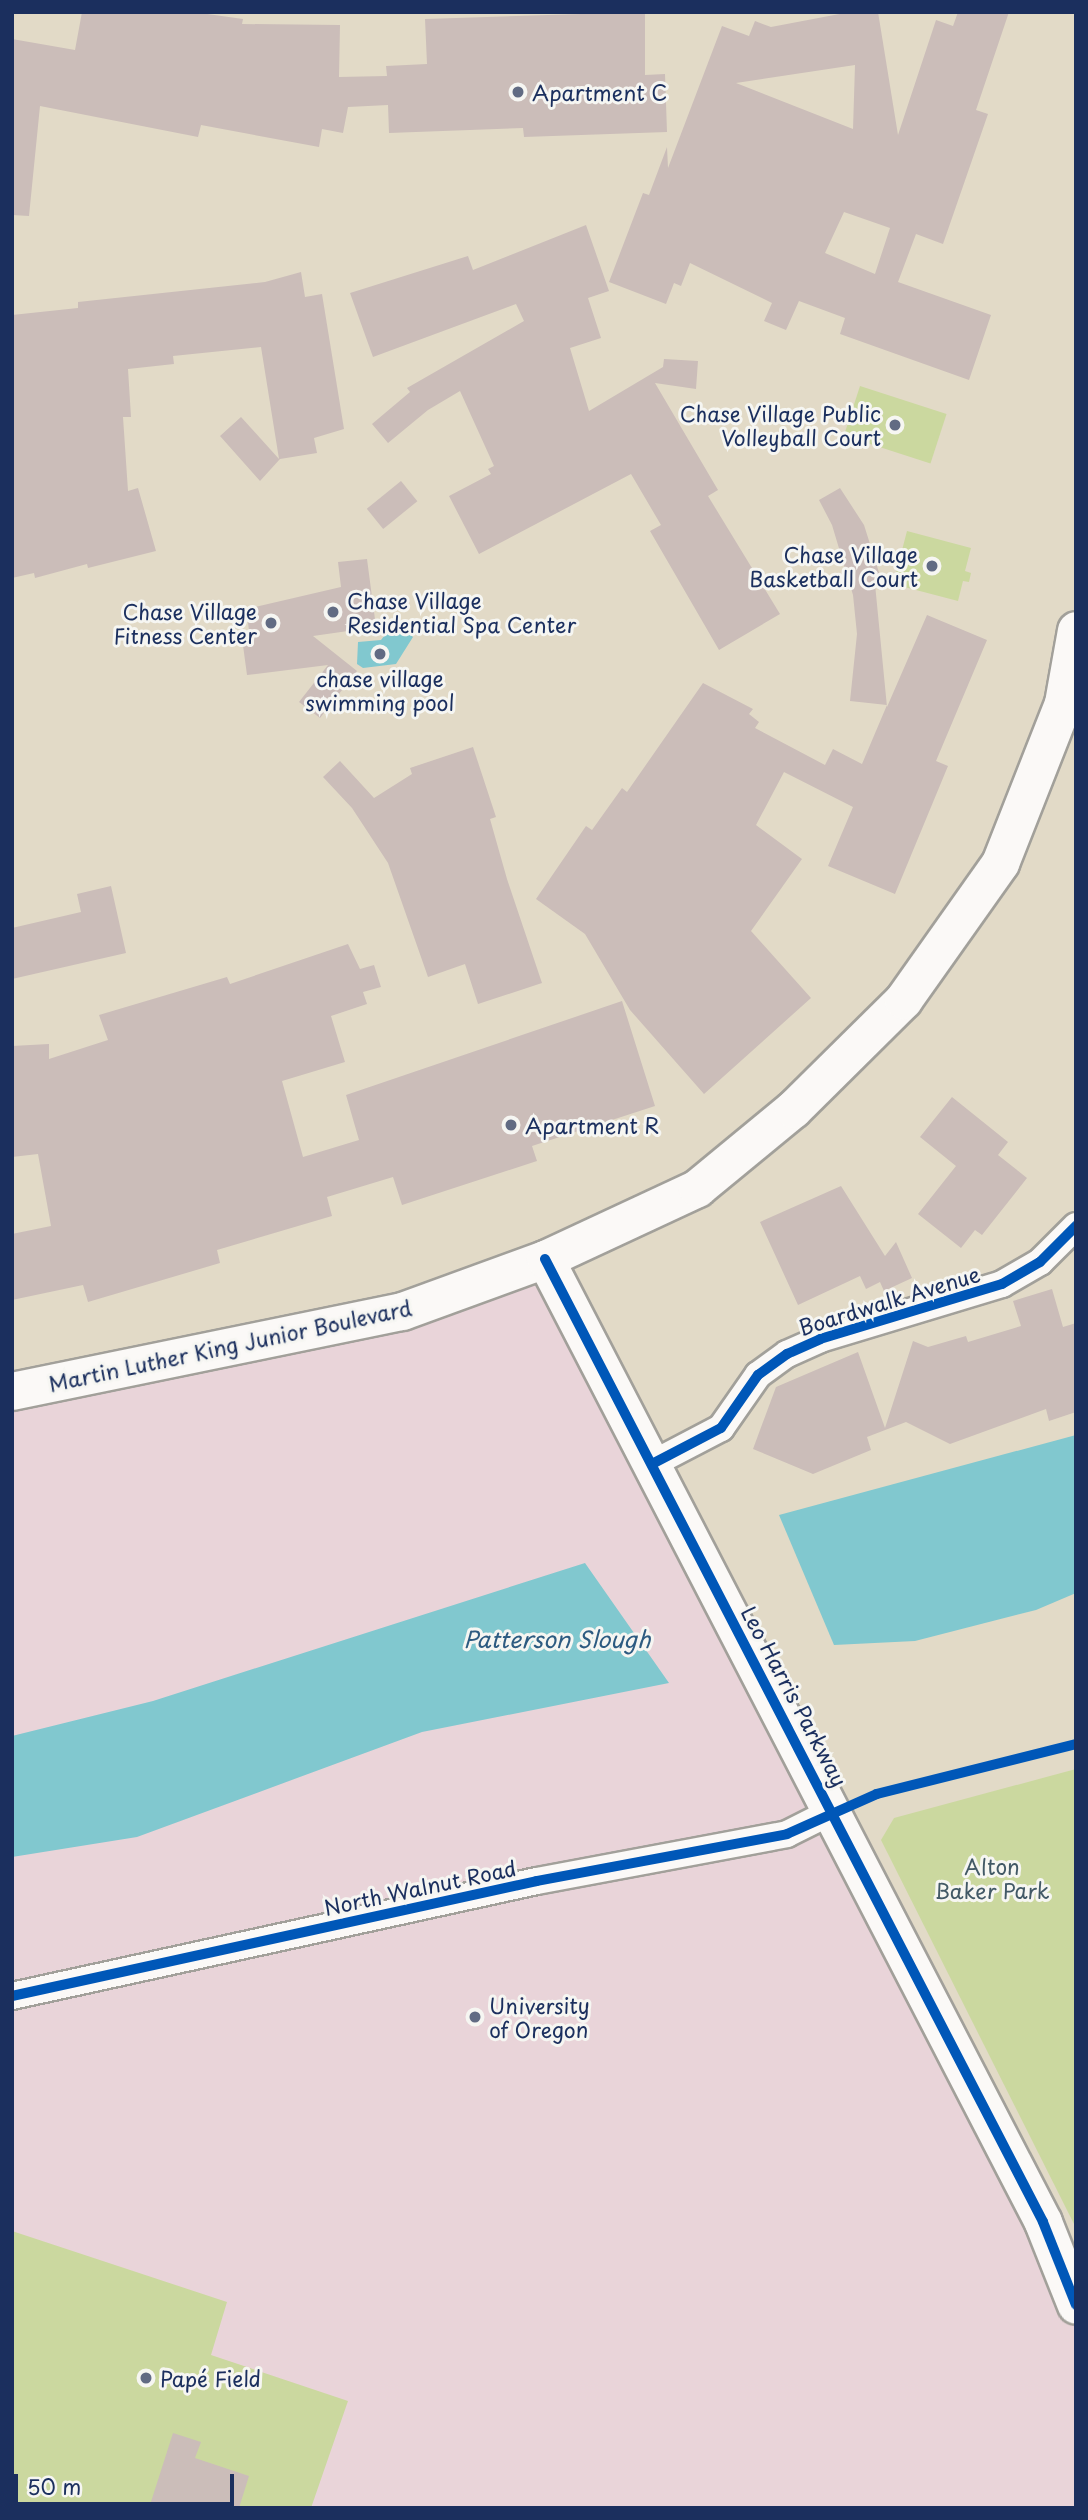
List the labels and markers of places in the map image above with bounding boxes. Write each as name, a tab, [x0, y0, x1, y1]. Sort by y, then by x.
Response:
place label: Apartment C	[532, 79, 667, 105]
marker: Apartment C	[510, 84, 526, 100]
place label: Chase Village Public Volleyball Court	[679, 400, 881, 450]
marker: Chase Village Public Volleyball Court	[887, 417, 903, 433]
place label: Chase Village Basketball Court	[749, 541, 918, 591]
marker: Chase Village Basketball Court	[924, 558, 940, 574]
place label: Chase Village Residential Spa Center	[347, 587, 577, 637]
place label: Chase Village Fitness Center	[112, 598, 257, 648]
marker: Chase Village Residential Spa Center	[325, 604, 341, 620]
marker: Chase Village Fitness Center	[263, 615, 279, 631]
marker: chase village swimming pool	[372, 646, 388, 662]
place label: chase village swimming pool	[305, 665, 455, 715]
place label: Apartment R	[525, 1112, 659, 1138]
marker: Apartment R	[503, 1117, 519, 1133]
place label: University of Oregon	[489, 1992, 590, 2042]
marker: University of Oregon	[467, 2009, 483, 2025]
place label: Papé Field	[160, 2365, 262, 2391]
marker: Papé Field	[138, 2370, 154, 2386]

